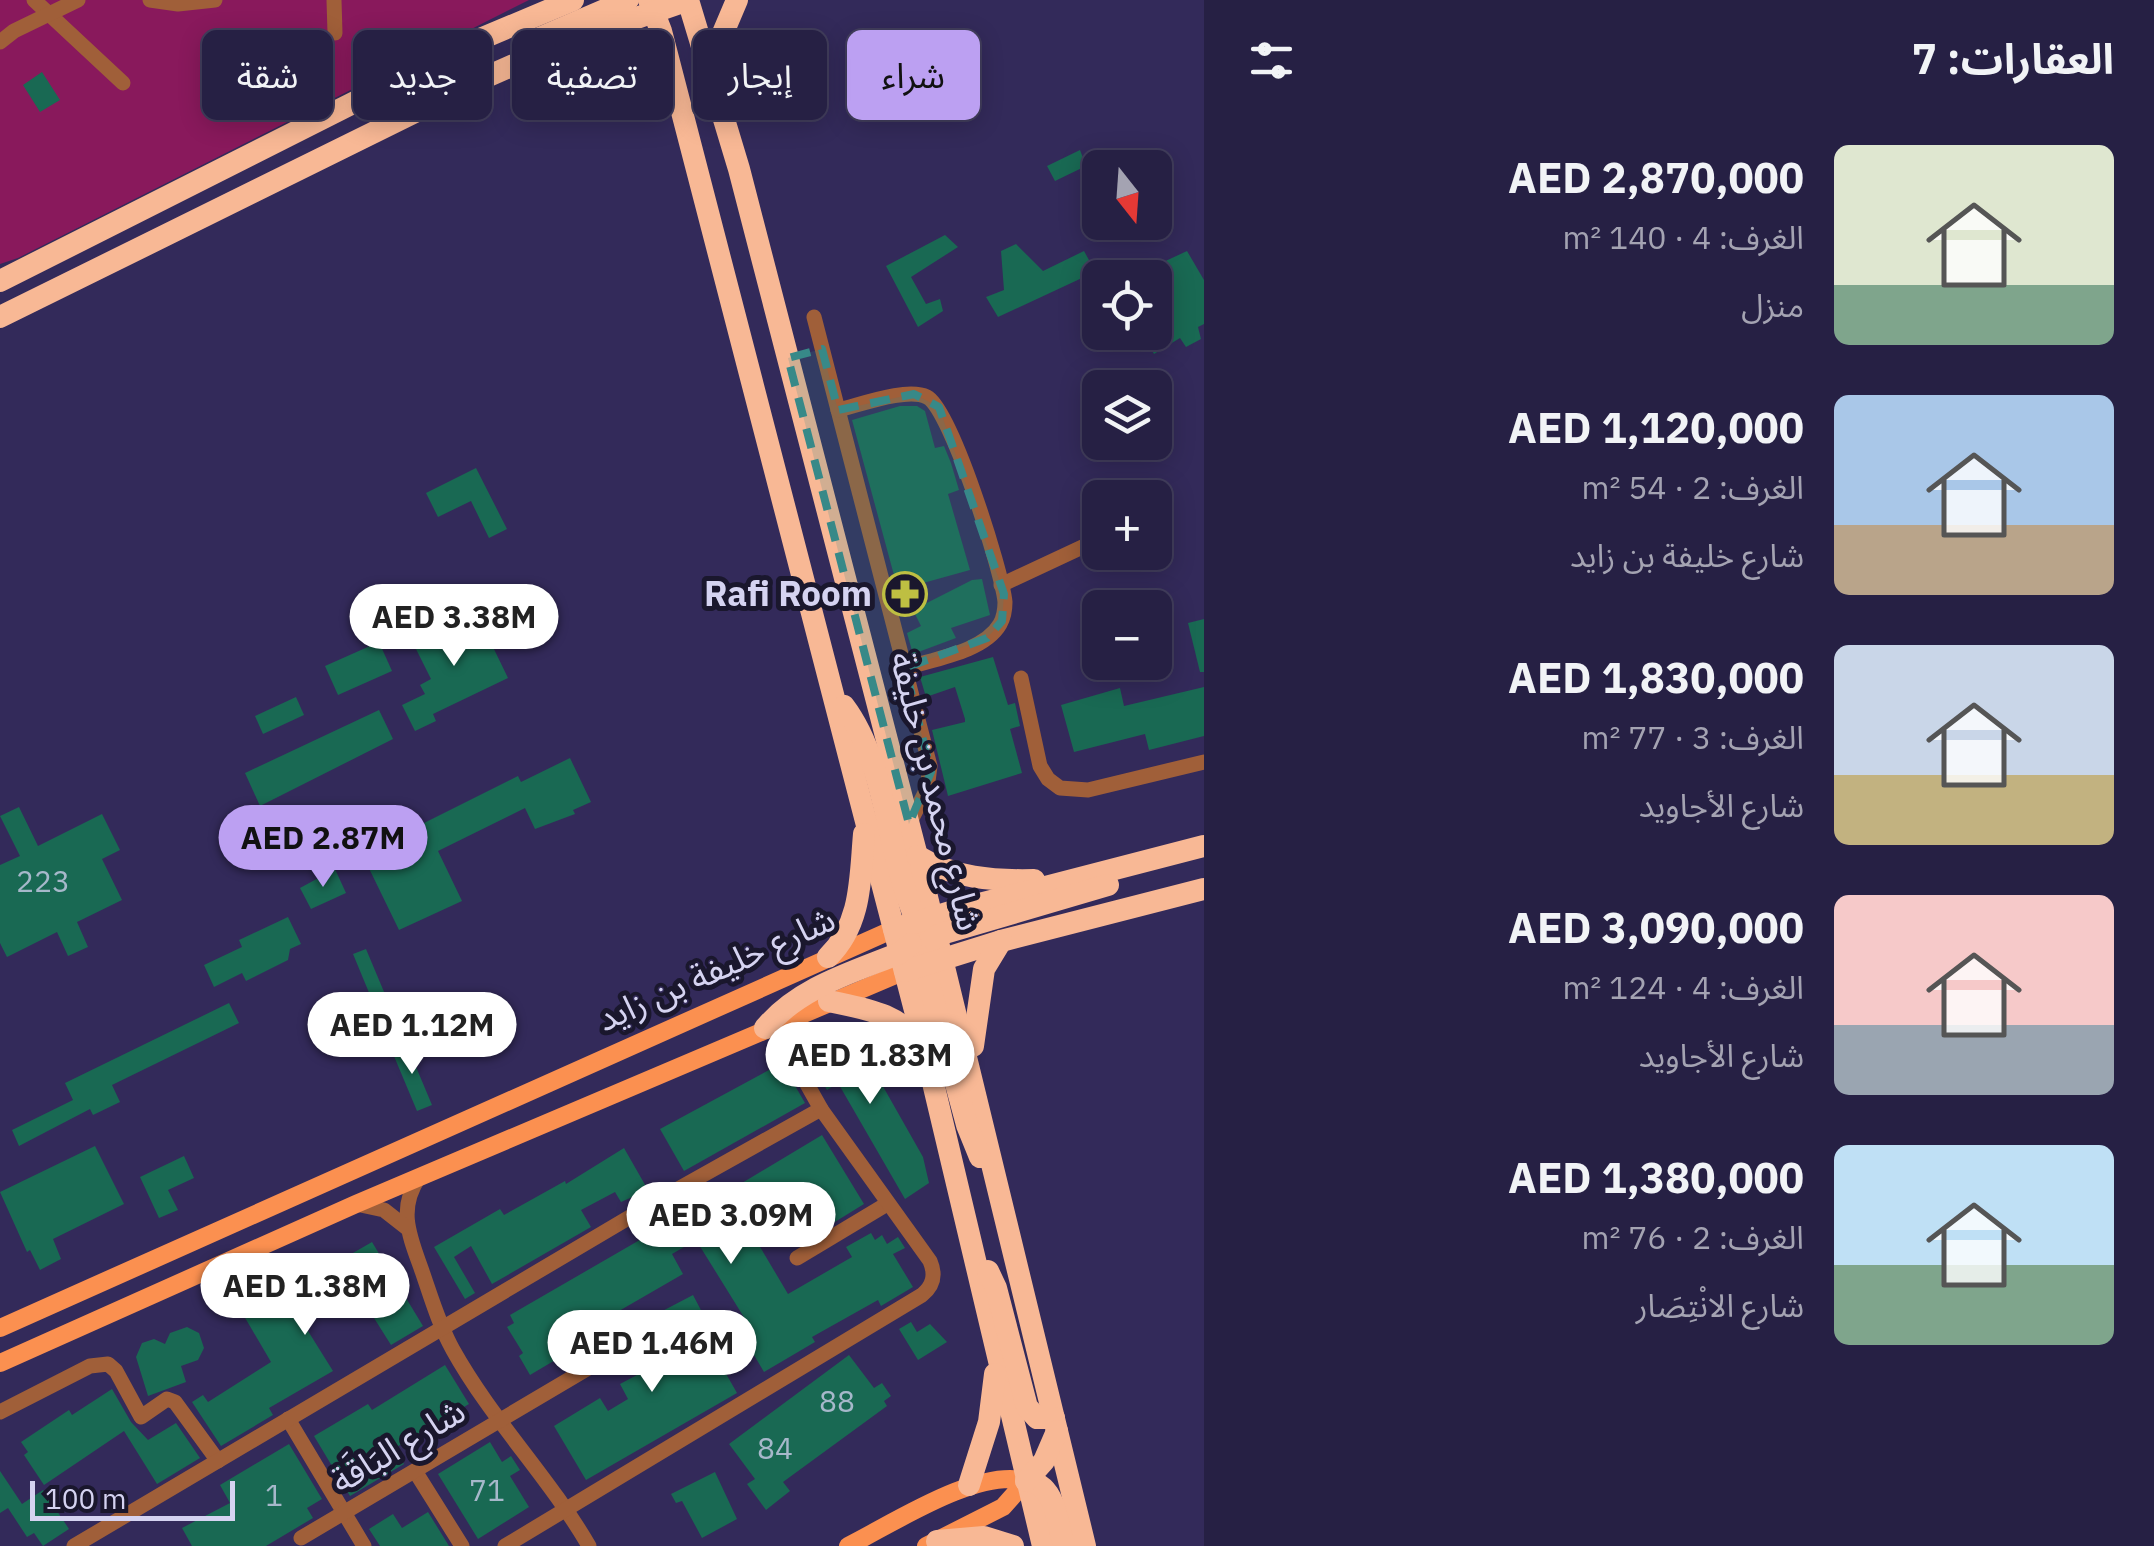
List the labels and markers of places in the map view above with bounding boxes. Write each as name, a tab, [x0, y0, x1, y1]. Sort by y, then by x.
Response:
place label: Rafi Room	[704, 570, 872, 616]
pharmacy icon: Rafi Room	[882, 571, 928, 617]
pin: AED 3.38M	[340, 584, 568, 669]
pin: AED 2.87M	[209, 805, 437, 890]
pin: AED 1.12M	[298, 992, 526, 1077]
pin: AED 1.83M	[756, 1022, 984, 1107]
pin: AED 3.09M	[617, 1182, 845, 1267]
pin: AED 1.38M	[191, 1253, 419, 1338]
pin: AED 1.46M	[538, 1310, 766, 1395]

